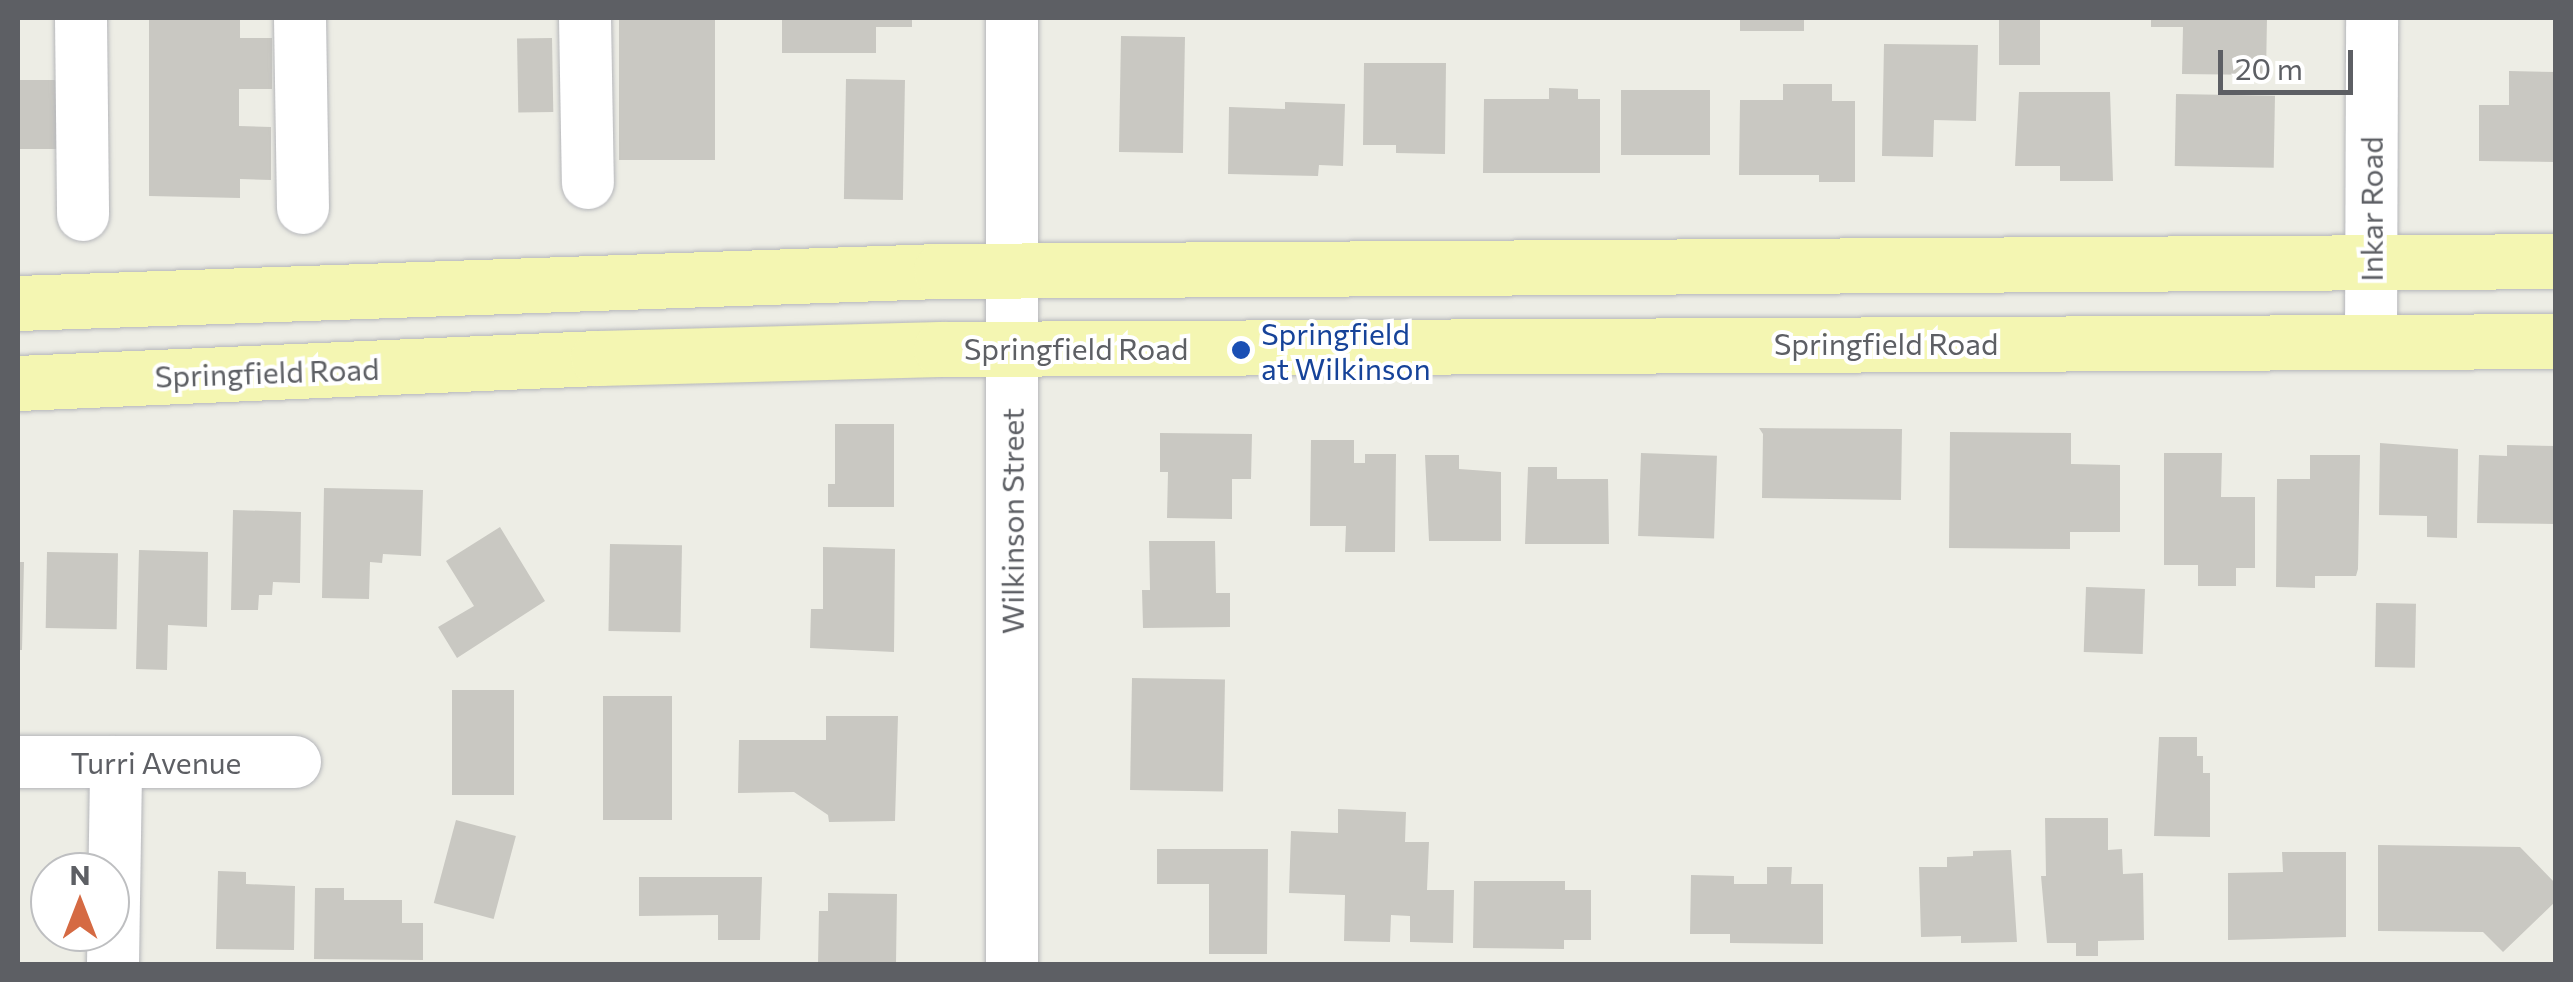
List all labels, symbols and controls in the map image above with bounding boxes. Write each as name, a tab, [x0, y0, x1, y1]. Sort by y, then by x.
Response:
scale bar	[2223, 30, 2358, 92]
text: 20 m	[2235, 49, 2303, 86]
street label: Inkar Road	[2353, 136, 2389, 282]
place label: Springfield at Wilkinson	[1261, 315, 1431, 386]
street label: Springfield Road	[1774, 325, 1998, 361]
street label: Springfield Road	[964, 330, 1188, 366]
marker: Springfield at Wilkinson	[1230, 339, 1252, 361]
street label: Springfield Road	[154, 350, 380, 394]
street label: Wilkinson Street	[994, 408, 1030, 634]
street label: Turri Avenue	[71, 744, 241, 780]
north arrow	[30, 852, 130, 952]
text: N	[70, 857, 91, 891]

